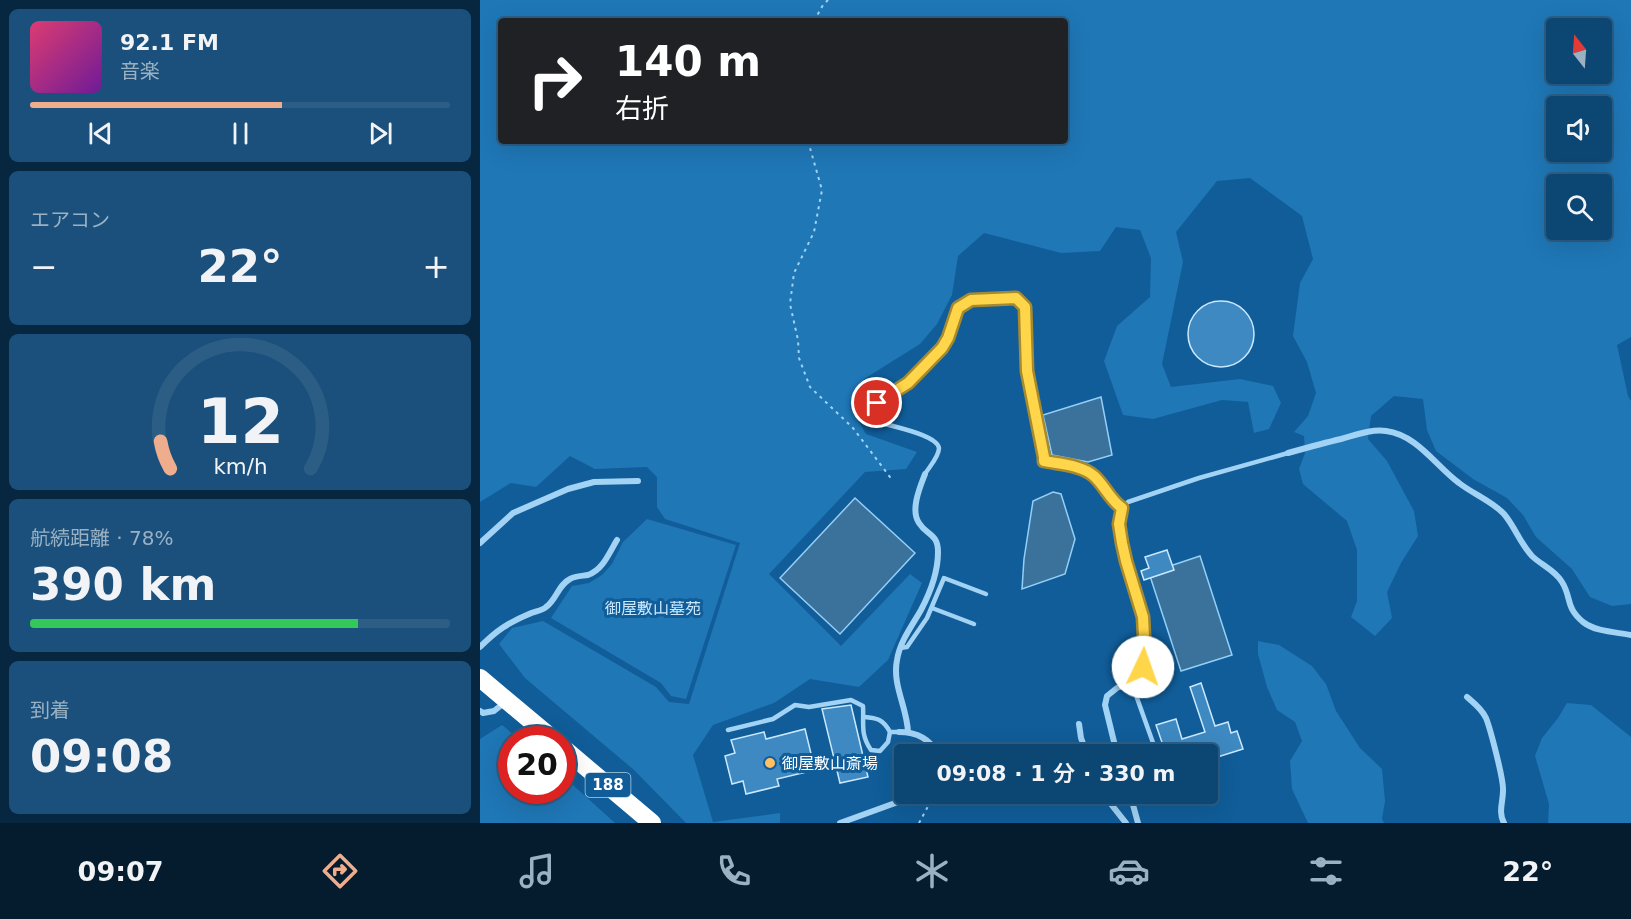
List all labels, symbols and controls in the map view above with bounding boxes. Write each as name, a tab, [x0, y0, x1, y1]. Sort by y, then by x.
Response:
north arrow	[1546, 18, 1612, 84]
map controls	[1546, 18, 1612, 240]
text: 92.1 FM	[120, 30, 219, 55]
text: 140 m	[615, 37, 761, 86]
icon: right	[516, 42, 594, 120]
text: 音楽	[120, 59, 160, 83]
text: 右折	[615, 93, 669, 124]
button: sound	[1546, 96, 1612, 162]
icon: previous	[84, 117, 117, 150]
icon: pause	[224, 117, 257, 150]
icon: next	[364, 117, 397, 150]
button: search	[1546, 174, 1612, 240]
text: エアコン	[30, 208, 110, 232]
text: 22°	[197, 240, 283, 293]
text: −	[30, 247, 58, 286]
text: +	[422, 247, 450, 286]
pin	[851, 377, 902, 428]
text: 12	[197, 385, 283, 458]
icon: arrive	[860, 386, 893, 419]
text: km/h	[213, 454, 267, 479]
text: 航続距離 · 78%	[30, 526, 174, 550]
text: 390 km	[30, 558, 216, 611]
park label: 御屋敷山墓苑	[605, 599, 701, 618]
position arrow	[1111, 635, 1175, 699]
text: 到着	[30, 698, 70, 722]
speed limit sign: 20	[498, 726, 576, 804]
text: 09:08	[30, 730, 173, 783]
place label: 御屋敷山斎場	[782, 754, 878, 773]
marker: 御屋敷山斎場	[763, 756, 777, 770]
text: 09:08 · 1 分 · 330 m	[937, 761, 1175, 786]
road number: 188	[586, 773, 630, 797]
icon: directions	[319, 850, 361, 892]
icon: music	[516, 850, 558, 892]
icon: phone	[713, 850, 755, 892]
icon: climate	[911, 850, 953, 892]
icon: car	[1108, 850, 1150, 892]
icon: filters	[1305, 850, 1347, 892]
text: 09:07	[78, 856, 164, 887]
text: 22°	[1502, 856, 1553, 887]

